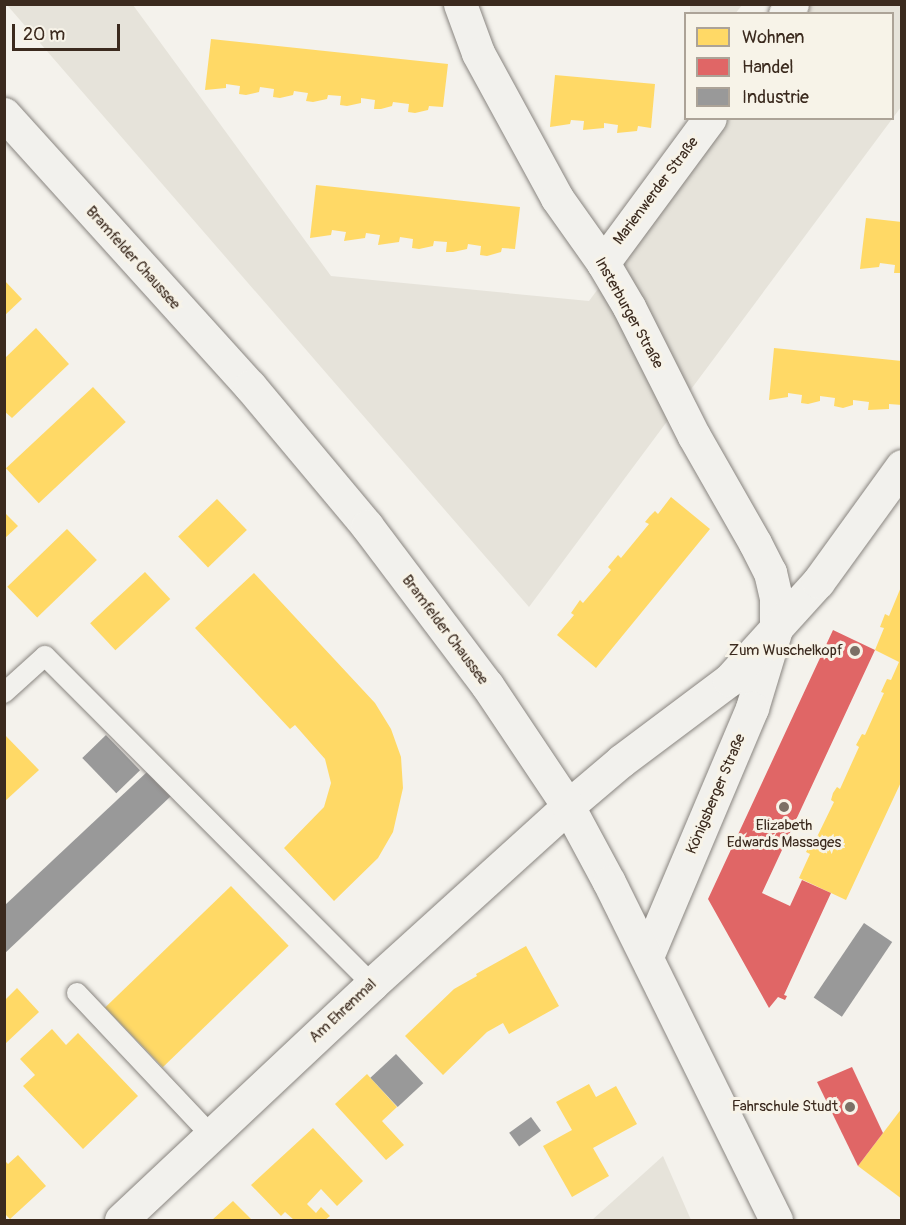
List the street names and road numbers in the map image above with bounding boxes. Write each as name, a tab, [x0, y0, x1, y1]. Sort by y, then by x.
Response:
street label: Marienwerder Straße	[610, 134, 702, 248]
street label: Bramfelder Chaussee	[82, 203, 184, 313]
street label: Insterburger Straße	[591, 254, 667, 372]
street label: Bramfelder Chaussee	[398, 572, 492, 688]
street label: Königsberger Straße	[683, 731, 749, 857]
street label: Am Ehrenmal	[306, 975, 380, 1047]

